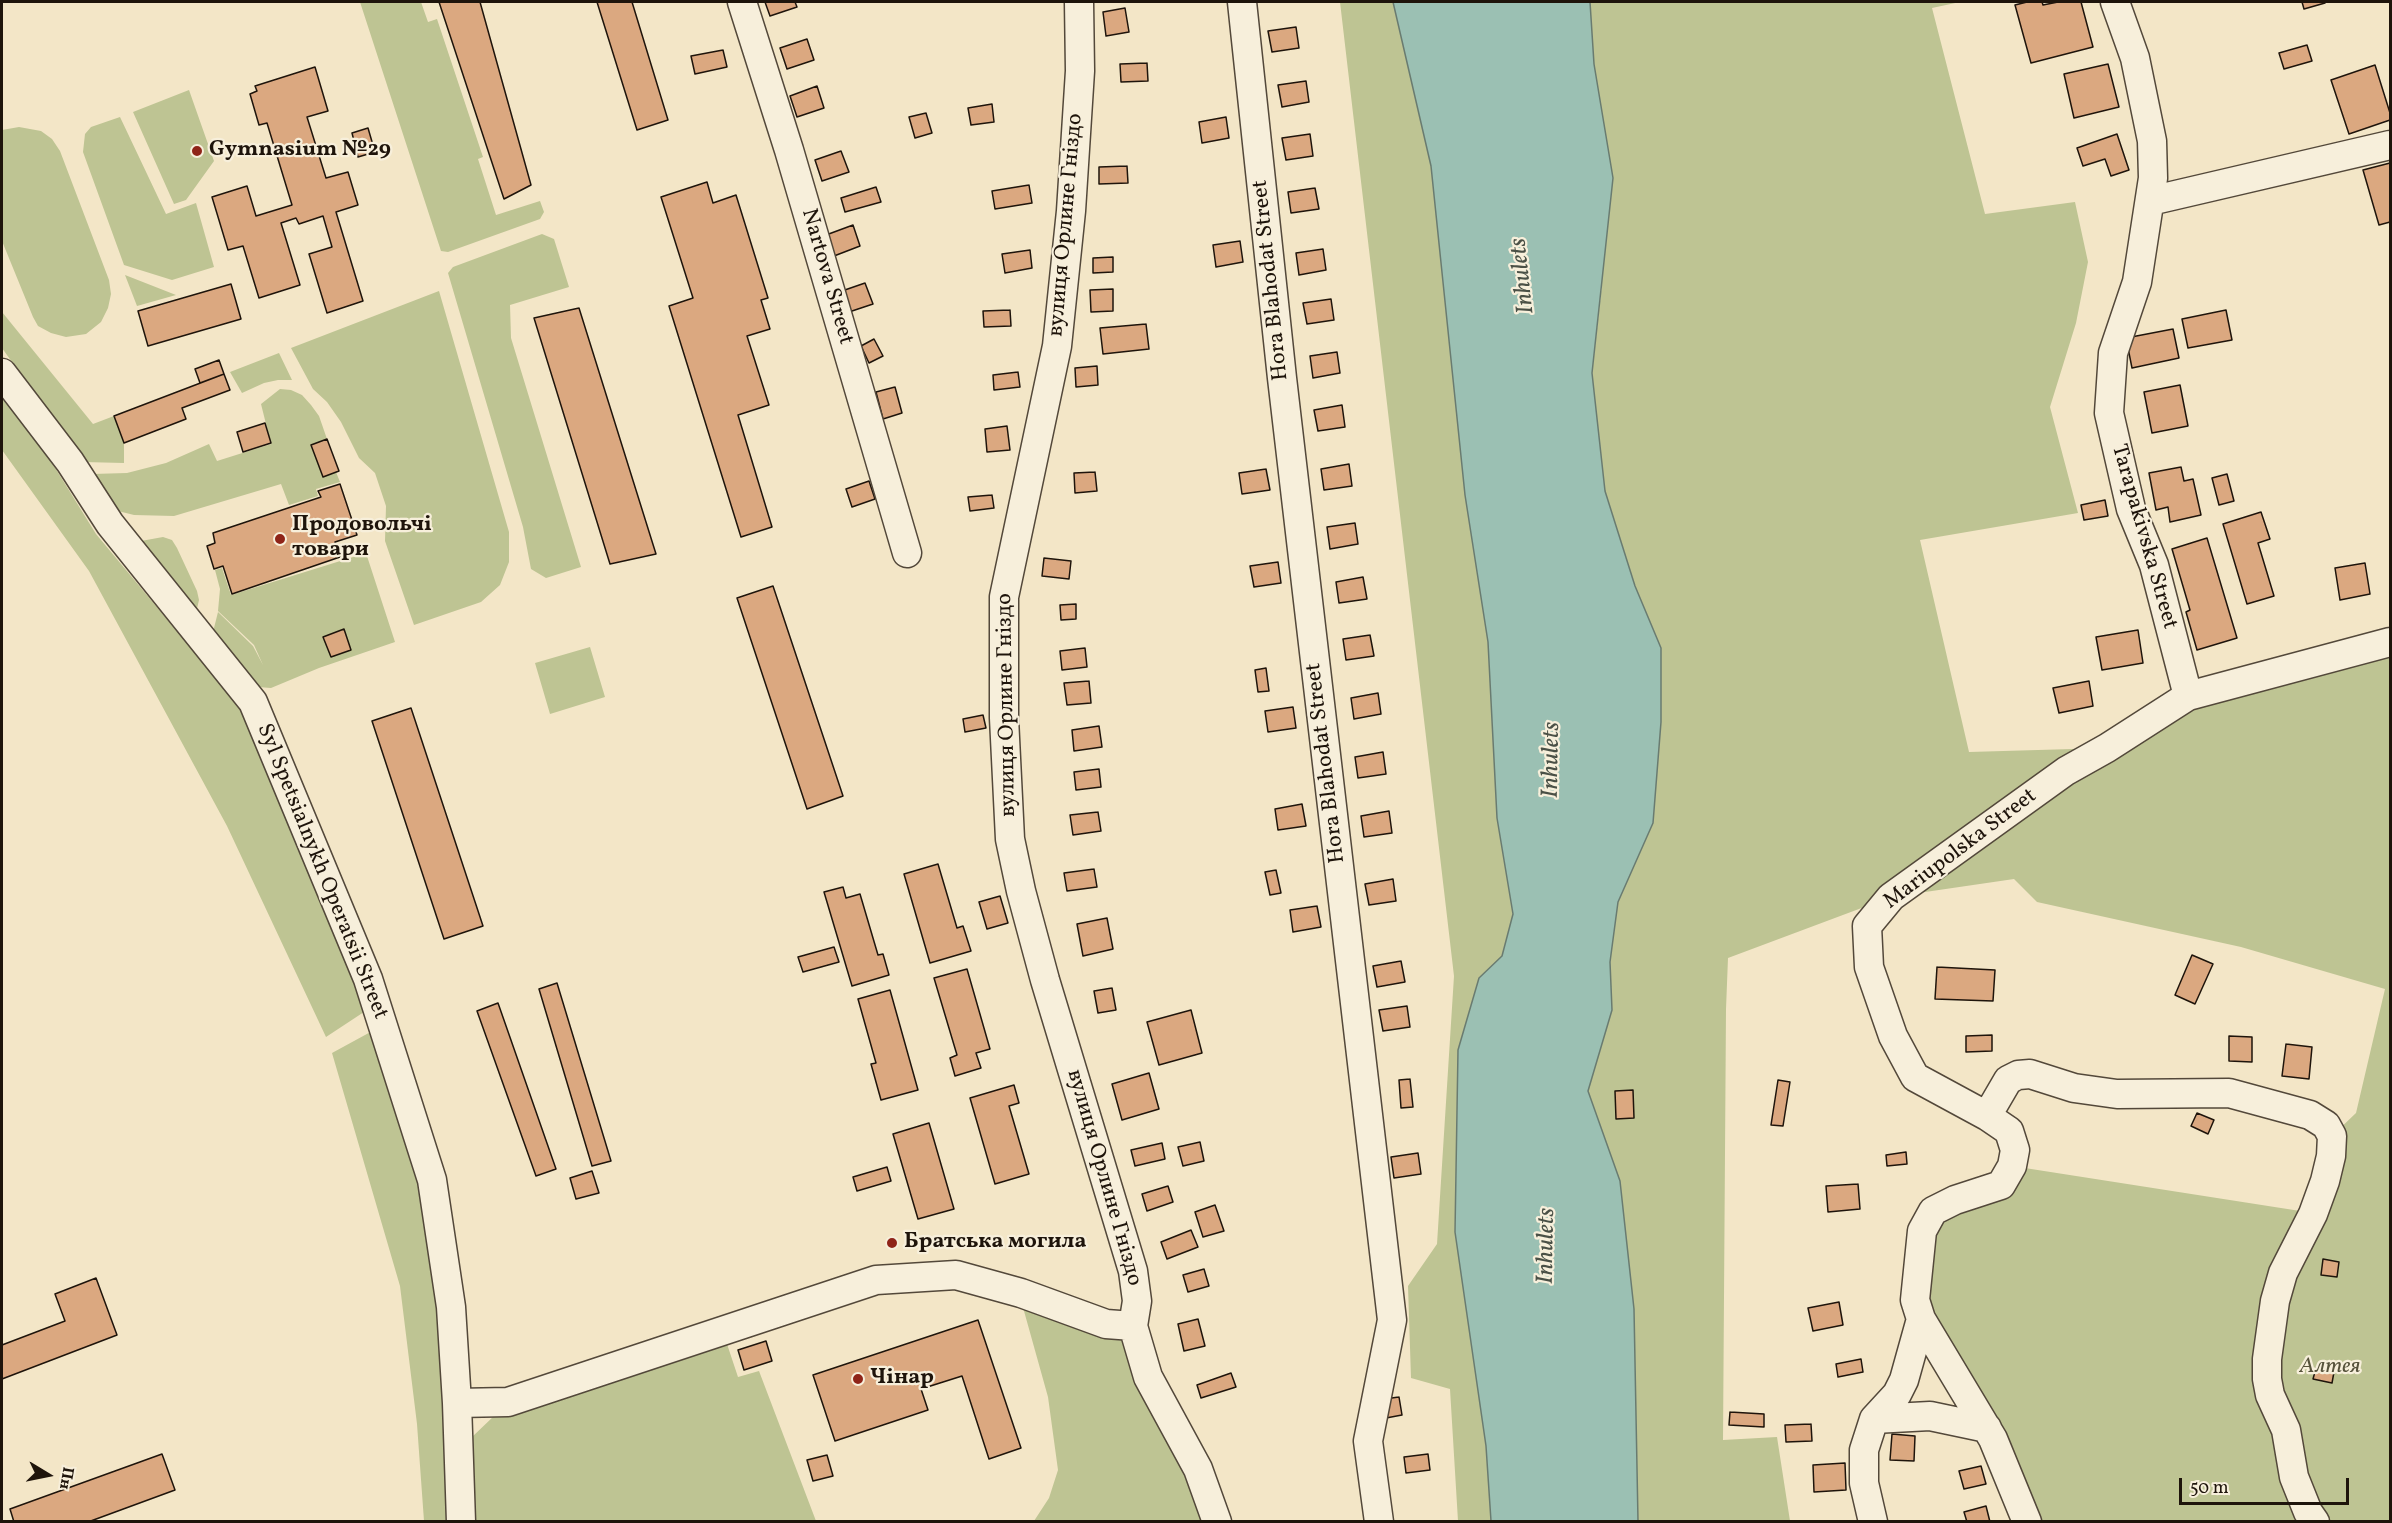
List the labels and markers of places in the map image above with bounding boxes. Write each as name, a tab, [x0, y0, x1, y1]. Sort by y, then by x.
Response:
place label: Gymnasium №29	[209, 138, 391, 164]
marker: Gymnasium №29	[190, 144, 204, 158]
place label: Продовольчі товари	[292, 513, 432, 564]
marker: Продовольчі товари	[273, 532, 287, 546]
place label: Братська могила	[904, 1230, 1086, 1256]
marker: Братська могила	[885, 1236, 899, 1250]
place label: Чінар	[870, 1366, 934, 1392]
marker: Чінар	[851, 1372, 865, 1386]

